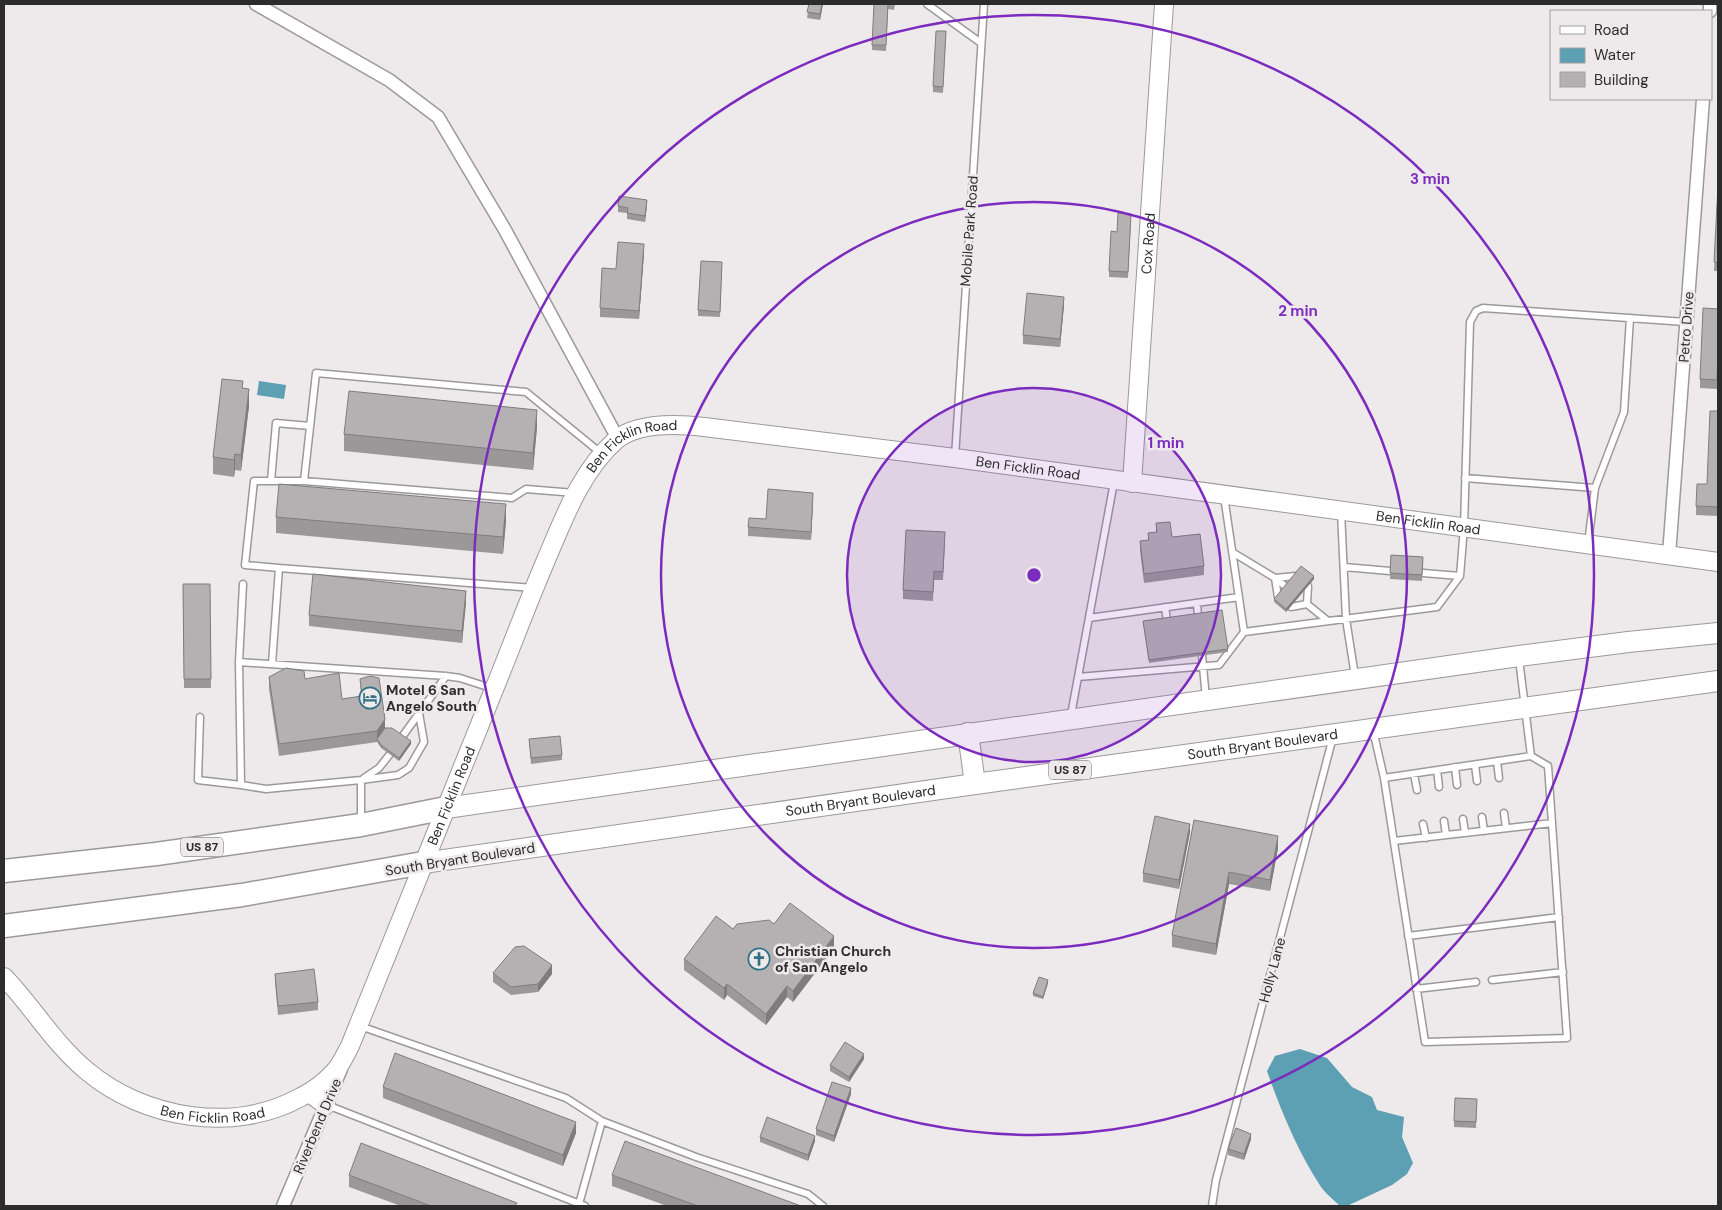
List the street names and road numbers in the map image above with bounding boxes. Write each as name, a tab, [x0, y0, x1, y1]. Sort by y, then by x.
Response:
street label: Mobile Park Road	[956, 175, 982, 287]
street label: Cox Road	[1137, 212, 1159, 275]
street label: Petro Drive	[1675, 291, 1697, 363]
street label: Ben Ficklin Road	[582, 416, 677, 476]
street label: Ben Ficklin Road	[975, 452, 1081, 484]
street label: Ben Ficklin Road	[1375, 507, 1482, 539]
street label: South Bryant Boulevard	[1186, 725, 1339, 763]
street label: Ben Ficklin Road	[423, 744, 479, 848]
road number: US 87	[1049, 760, 1091, 780]
street label: South Bryant Boulevard	[784, 781, 937, 820]
road number: US 87	[181, 838, 223, 856]
street label: South Bryant Boulevard	[384, 838, 536, 880]
street label: Holly Lane	[1255, 935, 1289, 1004]
street label: Riverbend Drive	[289, 1075, 345, 1177]
street label: Ben Ficklin Road	[158, 1101, 267, 1127]

